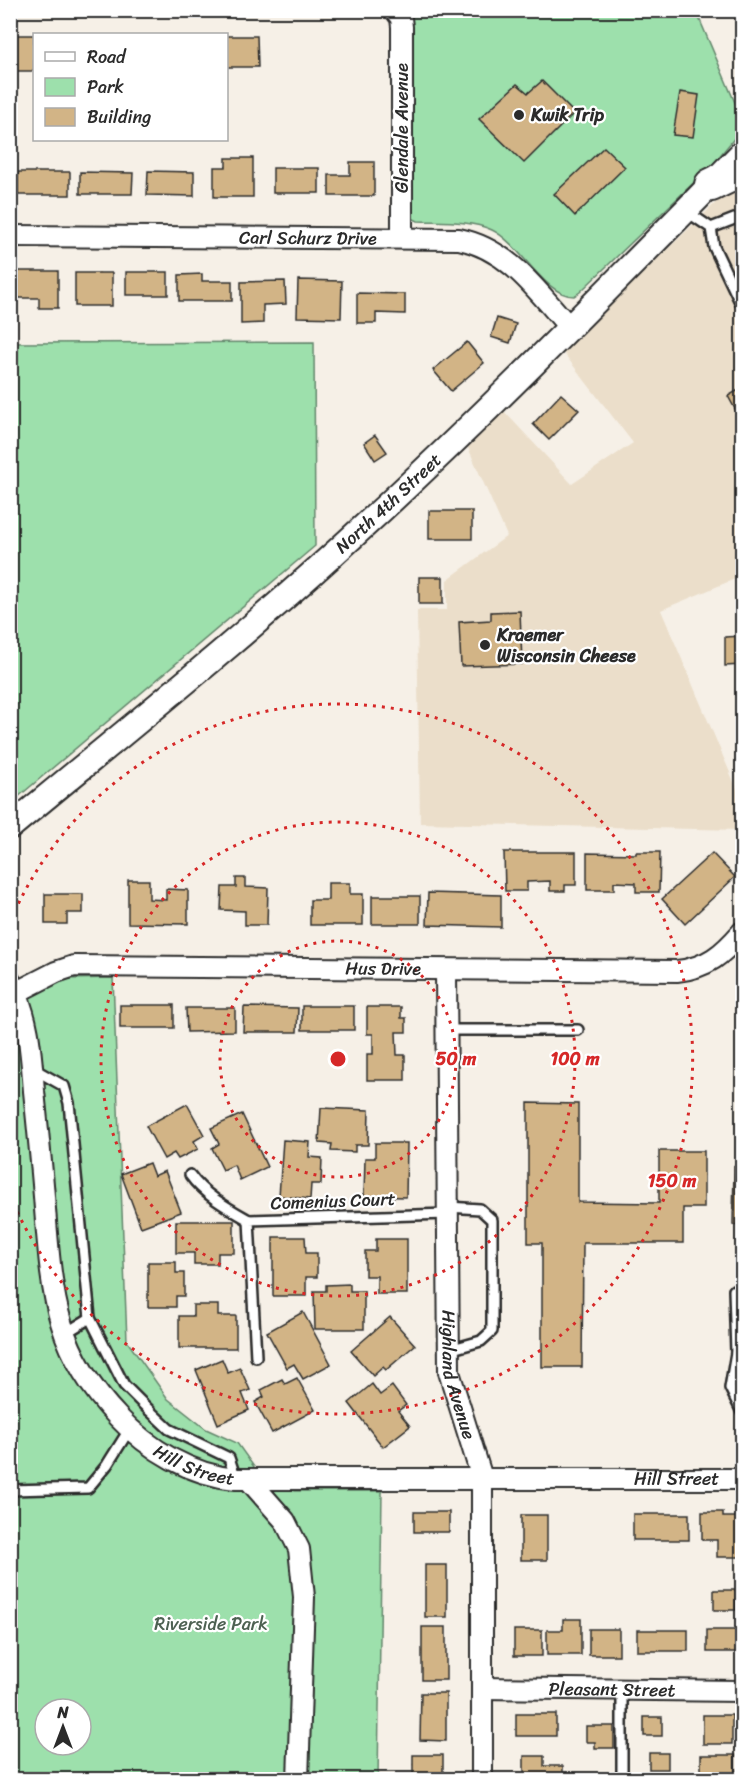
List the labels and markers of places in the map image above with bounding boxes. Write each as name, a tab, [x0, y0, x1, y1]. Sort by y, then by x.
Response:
place label: Kwik Trip	[530, 99, 604, 131]
marker: Kwik Trip	[512, 108, 526, 122]
place label: Kraemer Wisconsin Cheese	[496, 619, 636, 672]
marker: Kraemer Wisconsin Cheese	[478, 638, 492, 652]
centre of rings	[328, 1049, 348, 1069]

